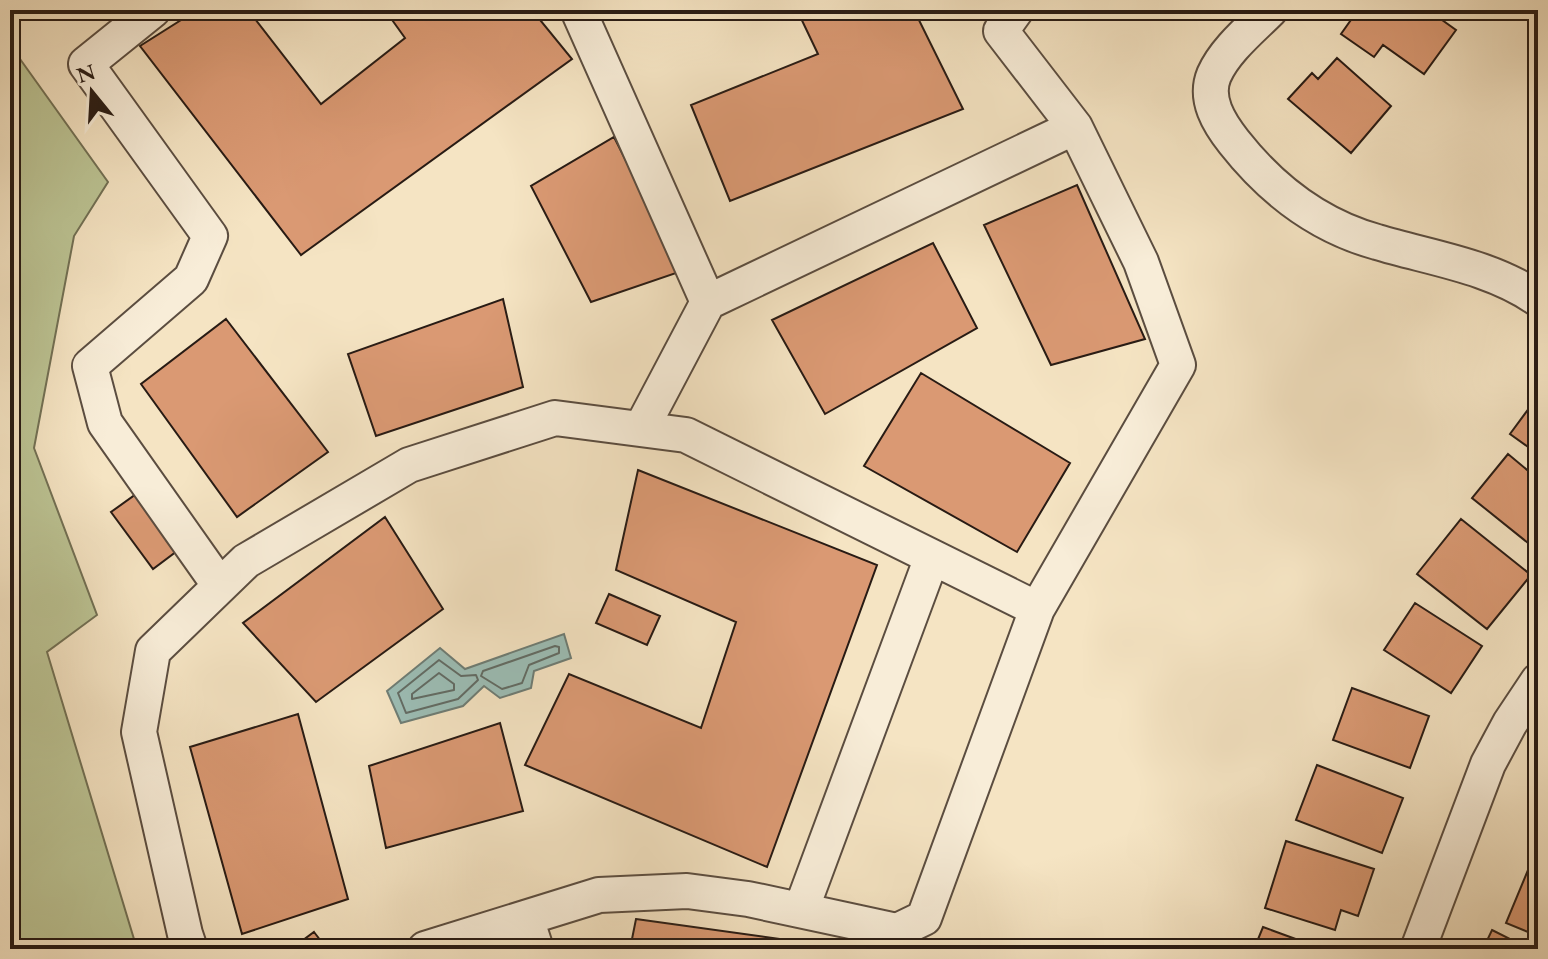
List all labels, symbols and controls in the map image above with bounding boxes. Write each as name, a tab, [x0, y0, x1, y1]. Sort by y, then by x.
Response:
north arrow	[52, 52, 132, 132]
text: N	[73, 57, 99, 90]

